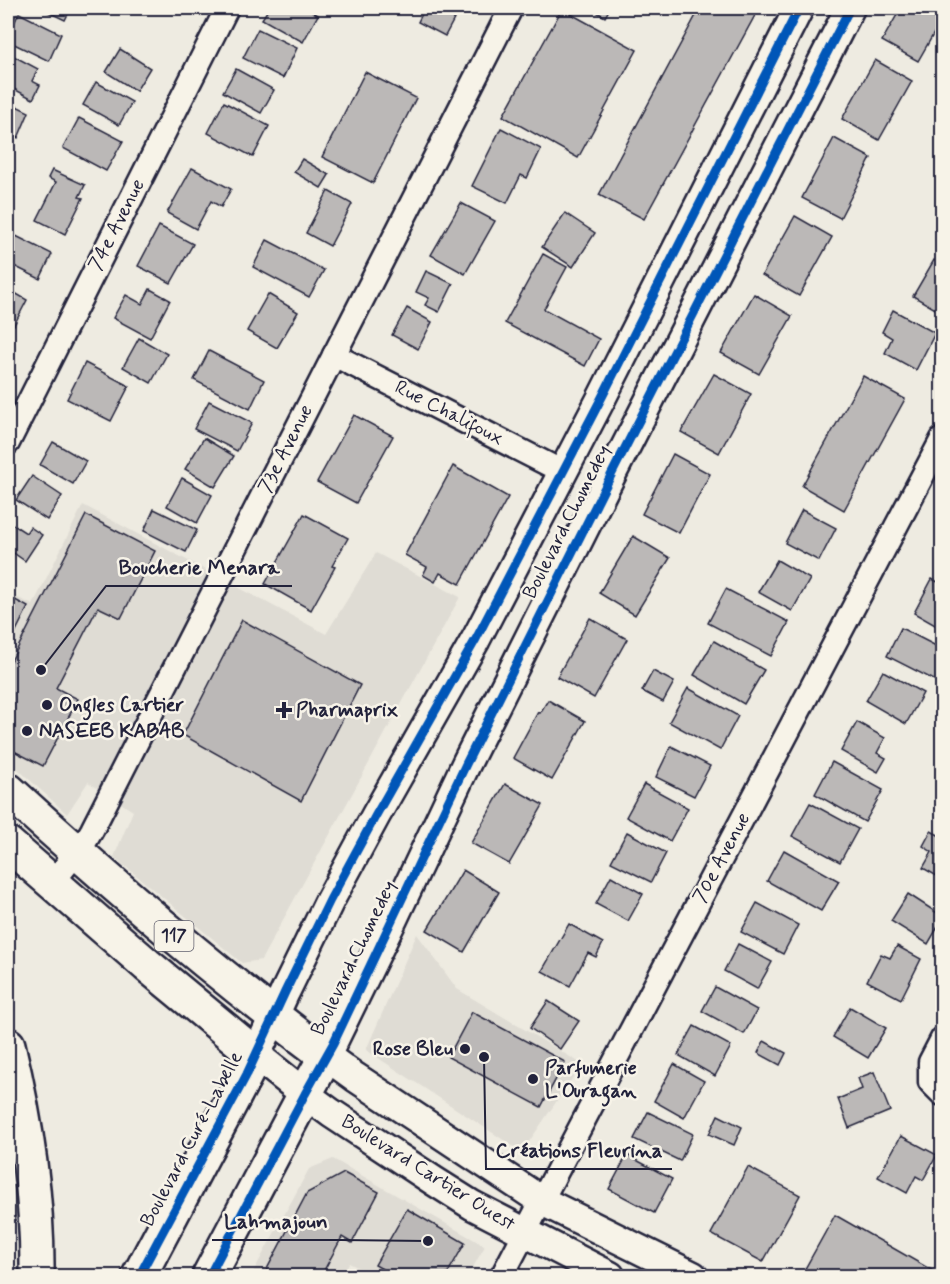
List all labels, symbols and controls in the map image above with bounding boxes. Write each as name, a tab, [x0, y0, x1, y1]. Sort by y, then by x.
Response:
street label: 74e Avenue	[82, 174, 152, 276]
street label: Rue Chalifoux	[389, 374, 509, 454]
street label: 73e Avenue	[252, 400, 320, 498]
street label: Boulevard Chomedey	[517, 440, 617, 604]
callout: Boucherie Menara	[106, 547, 292, 586]
text: Boucherie Menara	[118, 554, 281, 582]
place label: Ongles Cartier	[59, 692, 184, 721]
place label: Pharmaprix	[296, 697, 398, 724]
marker: Ongles Cartier	[40, 698, 54, 712]
marker: Pharmaprix	[277, 703, 291, 717]
place label: NASEEB KABAB	[39, 718, 185, 745]
marker: NASEEB KABAB	[20, 724, 34, 738]
street label: 70e Avenue	[687, 808, 757, 908]
street label: Boulevard Chomedey	[305, 876, 403, 1040]
road number: 117	[154, 921, 194, 951]
place label: Rose Bleu	[373, 1036, 453, 1063]
marker: Rose Bleu	[458, 1042, 472, 1056]
street label: Boulevard Curé-Labelle	[134, 1046, 250, 1231]
place label: Parfumerie L'Ouragan	[545, 1055, 637, 1107]
marker: Parfumerie L'Ouragan	[526, 1072, 540, 1086]
street label: Boulevard Cartier Ouest	[336, 1108, 520, 1238]
callout: Créations Fleurina	[486, 1130, 672, 1169]
text: Créations Fleurina	[496, 1137, 663, 1165]
callout: Lahmajoun	[212, 1201, 340, 1240]
text: Lahmajoun	[224, 1208, 328, 1236]

